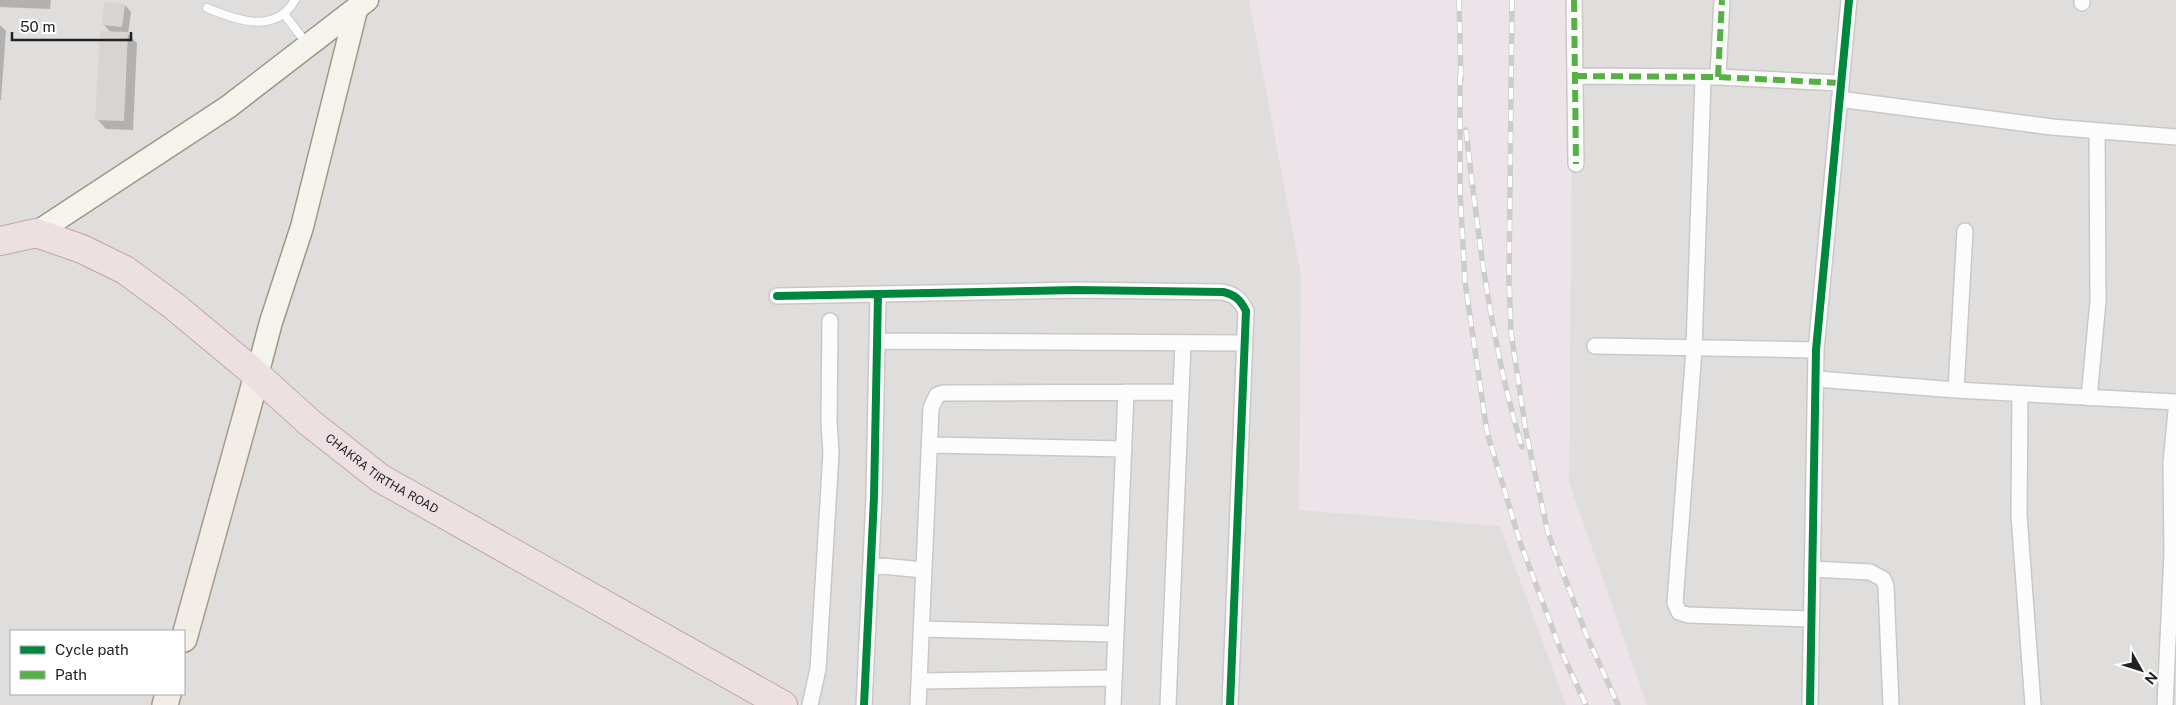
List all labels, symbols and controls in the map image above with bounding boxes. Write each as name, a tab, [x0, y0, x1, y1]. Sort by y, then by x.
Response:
scale bar	[12, 10, 131, 42]
text: 50 m	[20, 18, 55, 35]
street label: CHAKRA TIRTHA ROAD	[323, 431, 441, 516]
legend	[10, 630, 185, 695]
text: Cycle path	[55, 641, 129, 658]
north arrow	[2116, 645, 2166, 695]
text: Path	[55, 666, 87, 683]
text: N	[2141, 669, 2161, 687]

